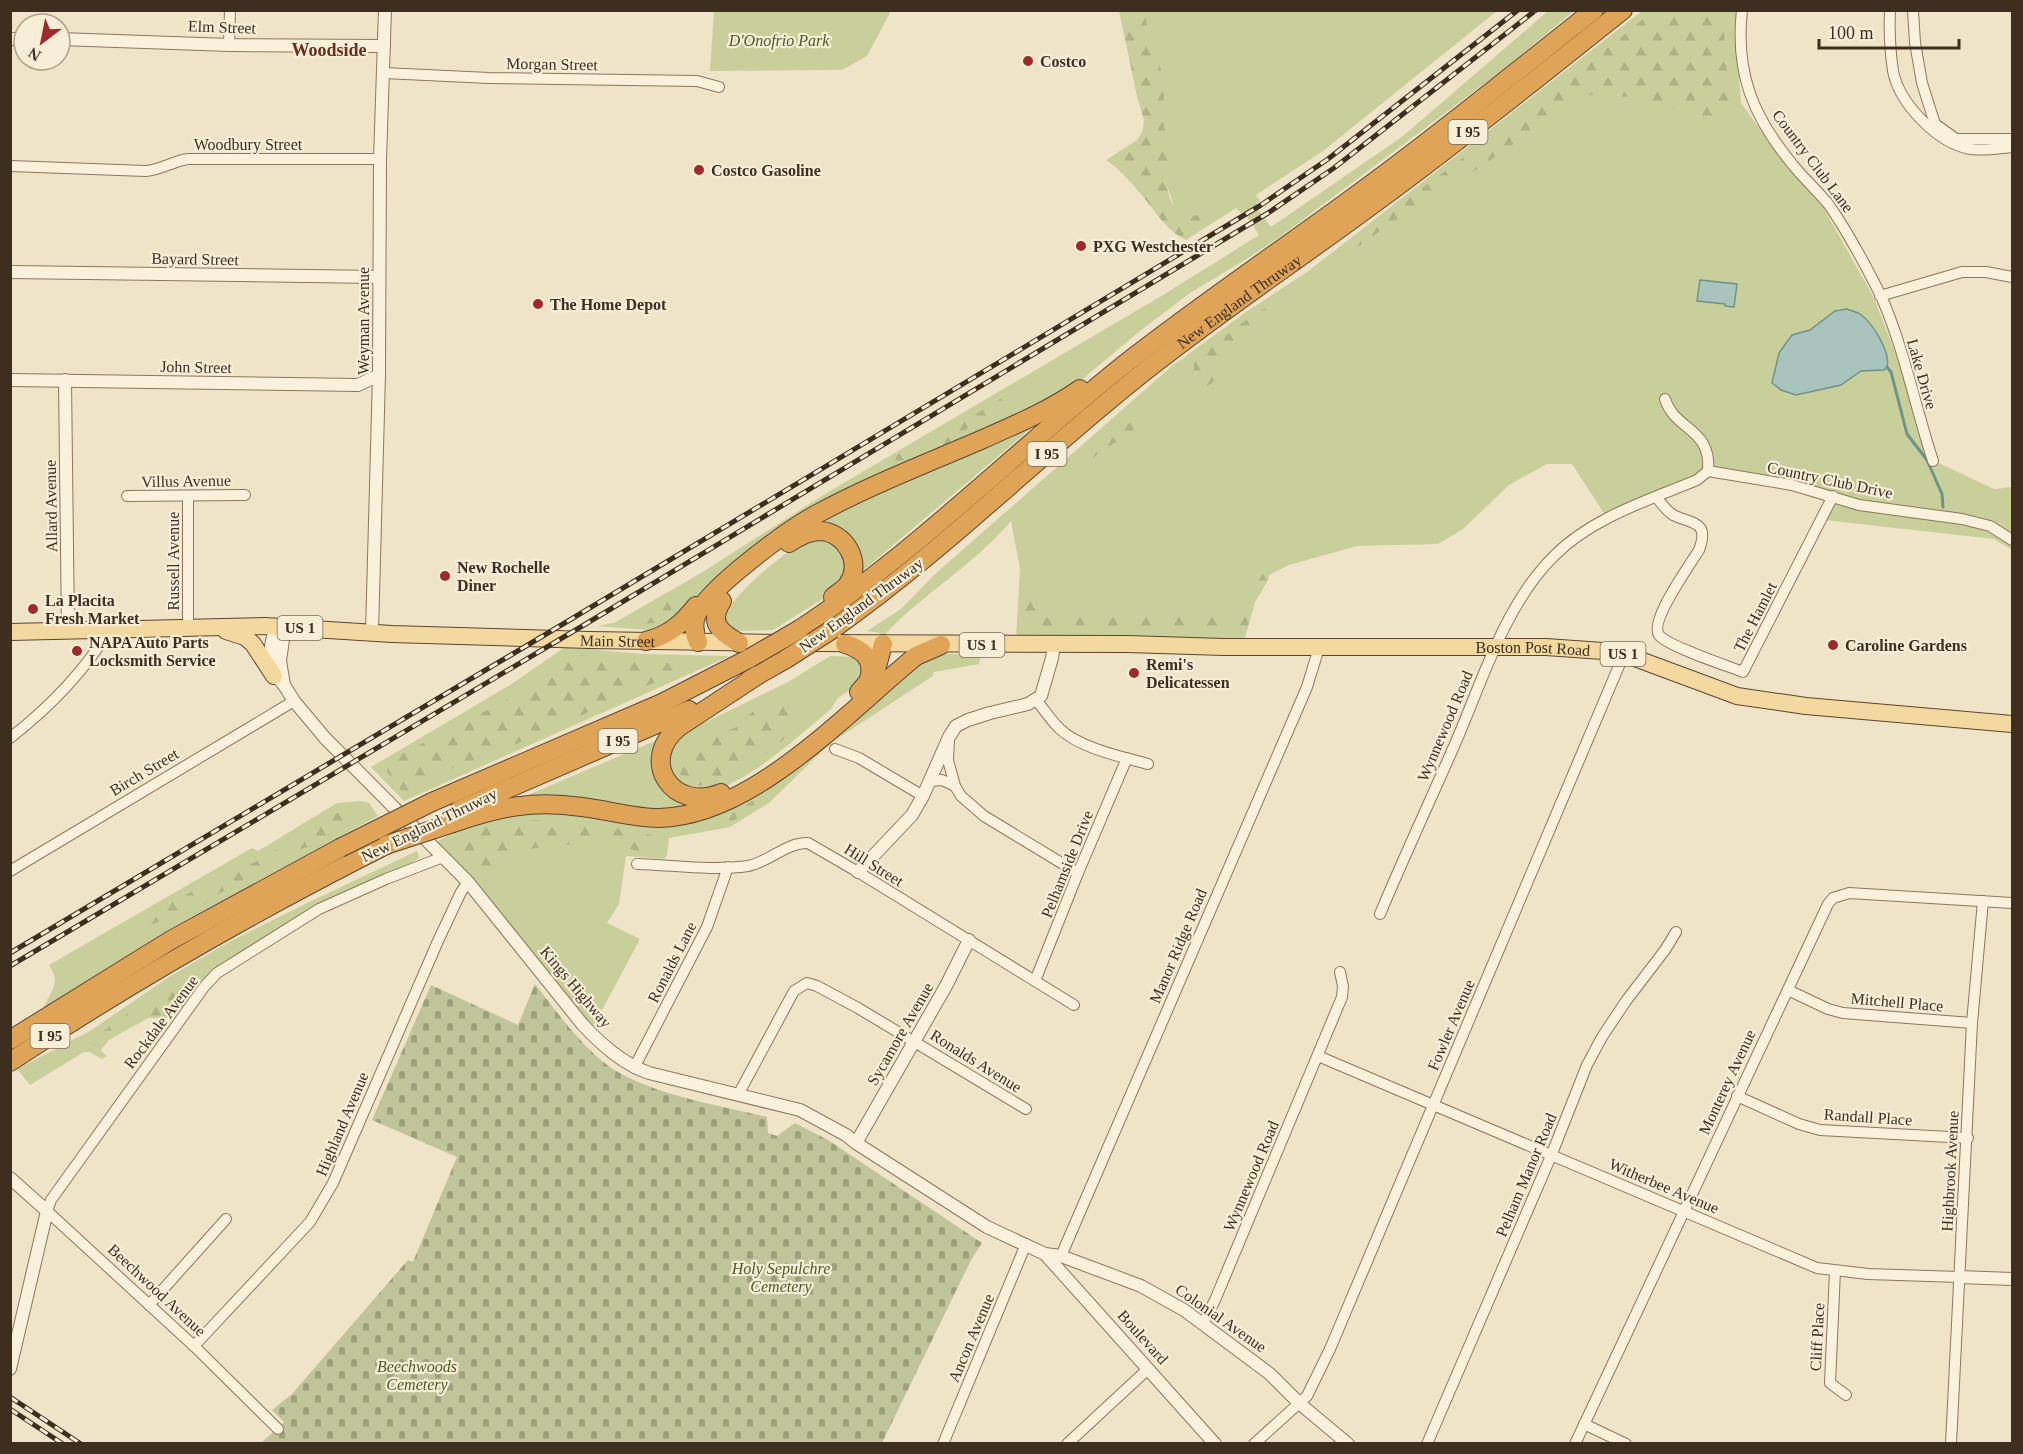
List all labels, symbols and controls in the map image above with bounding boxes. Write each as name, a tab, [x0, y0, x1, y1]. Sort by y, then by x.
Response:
north arrow	[12, 12, 72, 72]
scale bar	[1819, 12, 1958, 50]
street label: Elm Street	[188, 17, 257, 37]
text: 100 m	[1828, 23, 1874, 43]
park label: D'Onofrio Park	[728, 32, 830, 50]
district label: Woodside	[291, 40, 367, 60]
text: N	[25, 44, 44, 65]
place label: Costco	[1040, 53, 1086, 70]
marker: Costco	[1021, 54, 1035, 68]
street label: Morgan Street	[506, 55, 599, 74]
street label: Country Club Lane	[1768, 107, 1857, 216]
road number: I 95	[1448, 120, 1488, 144]
street label: Woodbury Street	[194, 136, 303, 154]
place label: Costco Gasoline	[711, 162, 821, 179]
marker: Costco Gasoline	[692, 163, 706, 177]
place label: PXG Westchester	[1093, 238, 1213, 255]
marker: PXG Westchester	[1074, 239, 1088, 253]
street label: Bayard Street	[151, 250, 239, 269]
street label: New England Thruway	[1173, 251, 1305, 352]
street label: Weyman Avenue	[355, 267, 373, 375]
place label: The Home Depot	[550, 296, 667, 314]
marker: The Home Depot	[531, 297, 545, 311]
street label: Lake Drive	[1904, 337, 1940, 411]
street label: John Street	[160, 358, 232, 376]
road number: I 95	[1028, 442, 1066, 466]
street label: Country Club Drive	[1765, 458, 1894, 503]
street label: Allard Avenue	[42, 460, 60, 552]
street label: Villus Avenue	[141, 472, 231, 490]
street label: Russell Avenue	[165, 512, 182, 610]
street label: New England Thruway	[796, 554, 927, 656]
place label: New Rochelle Diner	[457, 559, 550, 594]
marker: New Rochelle Diner	[438, 569, 452, 583]
street label: The Hamlet	[1730, 579, 1780, 655]
place label: La Placita Fresh Market	[45, 592, 140, 627]
marker: La Placita Fresh Market	[26, 602, 40, 616]
road number: US 1	[278, 616, 322, 640]
street label: Main Street	[580, 631, 656, 650]
road number: US 1	[960, 633, 1004, 657]
place label: NAPA Auto Parts Locksmith Service	[89, 634, 216, 669]
place label: Caroline Gardens	[1845, 637, 1967, 654]
marker: Caroline Gardens	[1826, 638, 1840, 652]
street label: Boston Post Road	[1476, 639, 1591, 659]
road number: US 1	[1600, 642, 1646, 666]
marker: NAPA Auto Parts Locksmith Service	[70, 644, 84, 658]
place label: Remi's Delicatessen	[1146, 656, 1230, 691]
marker: Remi's Delicatessen	[1127, 666, 1141, 680]
street label: Wynnewood Road	[1414, 668, 1477, 784]
road number: I 95	[598, 729, 638, 753]
street label: Birch Street	[107, 745, 182, 799]
street label: New England Thruway	[358, 785, 500, 866]
street label: Pelhamside Drive	[1038, 808, 1096, 920]
street label: Hill Street	[841, 840, 907, 890]
street label: Manor Ridge Road	[1146, 886, 1211, 1006]
street label: Ronalds Lane	[644, 919, 700, 1005]
street label: Kings Highway	[536, 943, 615, 1032]
street label: Rockdale Avenue	[120, 972, 202, 1072]
street label: Fowler Avenue	[1424, 977, 1478, 1073]
street label: Sycamore Avenue	[864, 980, 937, 1089]
street label: Mitchell Place	[1850, 989, 1944, 1015]
road number: I 95	[31, 1024, 70, 1048]
street label: Ronalds Avenue	[927, 1026, 1025, 1096]
street label: Monterey Avenue	[1695, 1027, 1760, 1138]
street label: Highland Avenue	[312, 1069, 372, 1179]
street label: Randall Place	[1823, 1105, 1913, 1129]
street label: Highbrook Avenue	[1938, 1110, 1963, 1232]
street label: Pelham Manor Road	[1492, 1111, 1560, 1239]
street label: Wynnewood Road	[1220, 1118, 1283, 1234]
street label: Witherbee Avenue	[1607, 1155, 1721, 1217]
street label: Beechwood Avenue	[105, 1240, 209, 1340]
park label: Holy Sepulchre Cemetery	[731, 1260, 830, 1296]
street label: Colonial Avenue	[1172, 1280, 1270, 1356]
street label: Ancon Avenue	[945, 1291, 997, 1385]
street label: Cliff Place	[1807, 1302, 1827, 1372]
street label: Boulevard	[1114, 1307, 1172, 1367]
park label: Beechwoods Cemetery	[377, 1358, 457, 1394]

